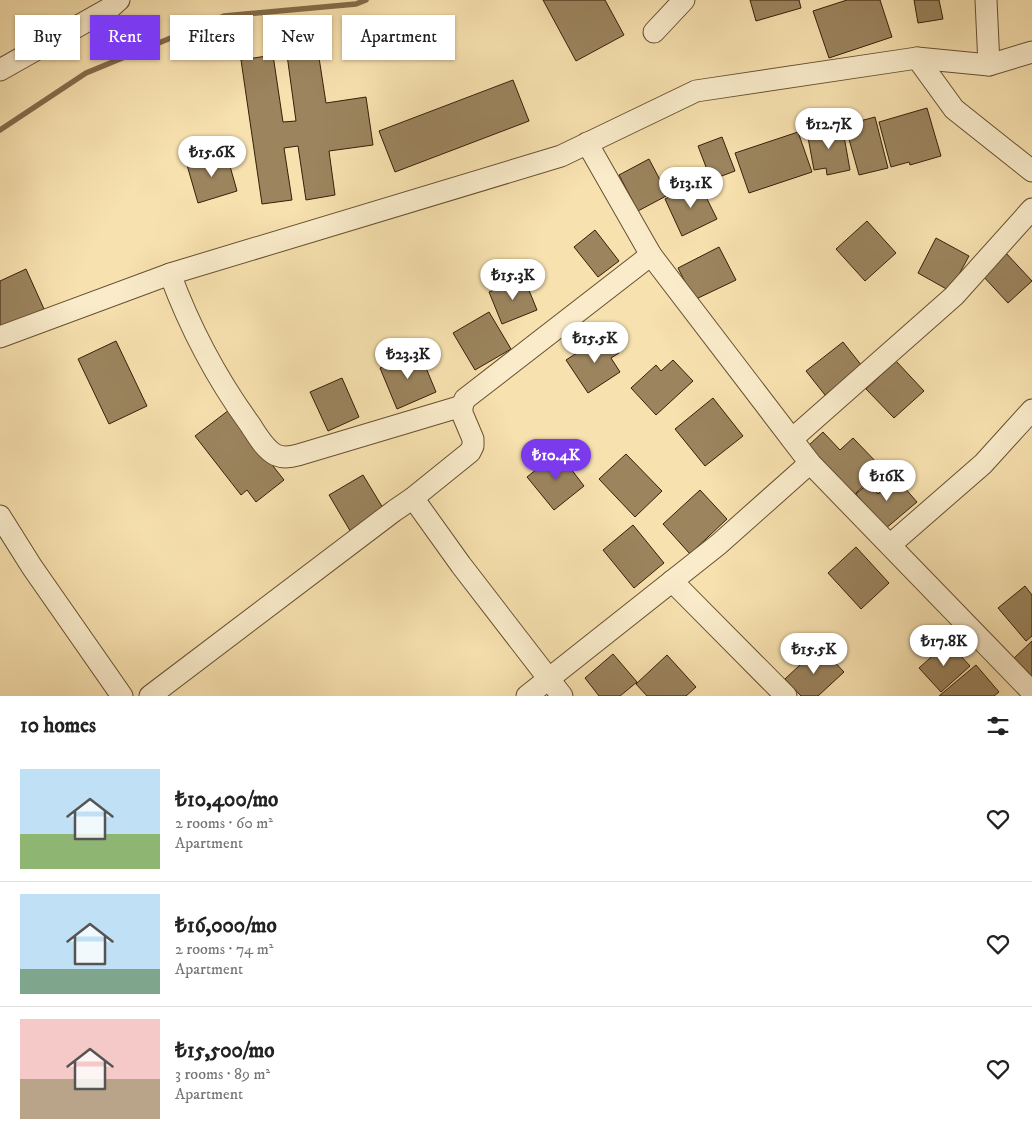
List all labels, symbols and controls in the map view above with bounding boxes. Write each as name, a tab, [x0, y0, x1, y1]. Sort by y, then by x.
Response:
chip: Buy	[15, 15, 80, 60]
chip: Rent	[90, 15, 160, 60]
chip: Filters	[170, 15, 253, 60]
chip: New	[263, 15, 332, 60]
chip: Apartment	[342, 15, 455, 60]
pin: ₺12.7K	[788, 108, 870, 150]
text: ₺12.7K	[806, 114, 852, 134]
pin: ₺15.6K	[171, 136, 253, 178]
text: ₺15.6K	[189, 142, 235, 162]
pin: ₺13.1K	[650, 166, 732, 209]
text: ₺13.1K	[670, 173, 712, 193]
pin: ₺15.3K	[472, 258, 554, 301]
text: ₺15.3K	[491, 265, 535, 285]
pin: ₺15.5K	[554, 322, 636, 364]
text: ₺15.5K	[572, 328, 618, 348]
pin: ₺23.3K	[367, 338, 449, 380]
text: ₺23.3K	[386, 344, 430, 364]
pin: ₺10.4K	[515, 438, 597, 481]
text: ₺10.4K	[532, 445, 580, 465]
pin: ₺16K	[857, 460, 917, 502]
text: ₺16K	[870, 466, 904, 486]
pin: ₺17.8K	[903, 624, 985, 667]
text: ₺17.8K	[921, 631, 967, 651]
pin: ₺15.5K	[773, 632, 855, 675]
text: ₺15.5K	[791, 639, 837, 659]
icon: filters	[984, 712, 1012, 740]
text: 10 homes	[20, 713, 96, 739]
text: ₺10,400/mo	[175, 787, 278, 813]
icon: home	[60, 789, 120, 849]
icon: heart	[984, 805, 1012, 833]
text: 2 rooms · 60 m²	[175, 813, 273, 833]
text: Apartment	[175, 833, 243, 853]
text: ₺16,000/mo	[175, 913, 277, 939]
icon: home	[60, 914, 120, 974]
icon: heart	[984, 930, 1012, 958]
text: 2 rooms · 74 m²	[175, 939, 273, 959]
text: Apartment	[175, 959, 243, 979]
text: ₺15,500/mo	[175, 1038, 274, 1064]
icon: home	[60, 1039, 120, 1099]
icon: heart	[984, 1055, 1012, 1083]
text: 3 rooms · 89 m²	[175, 1064, 270, 1084]
text: Apartment	[175, 1084, 243, 1104]

